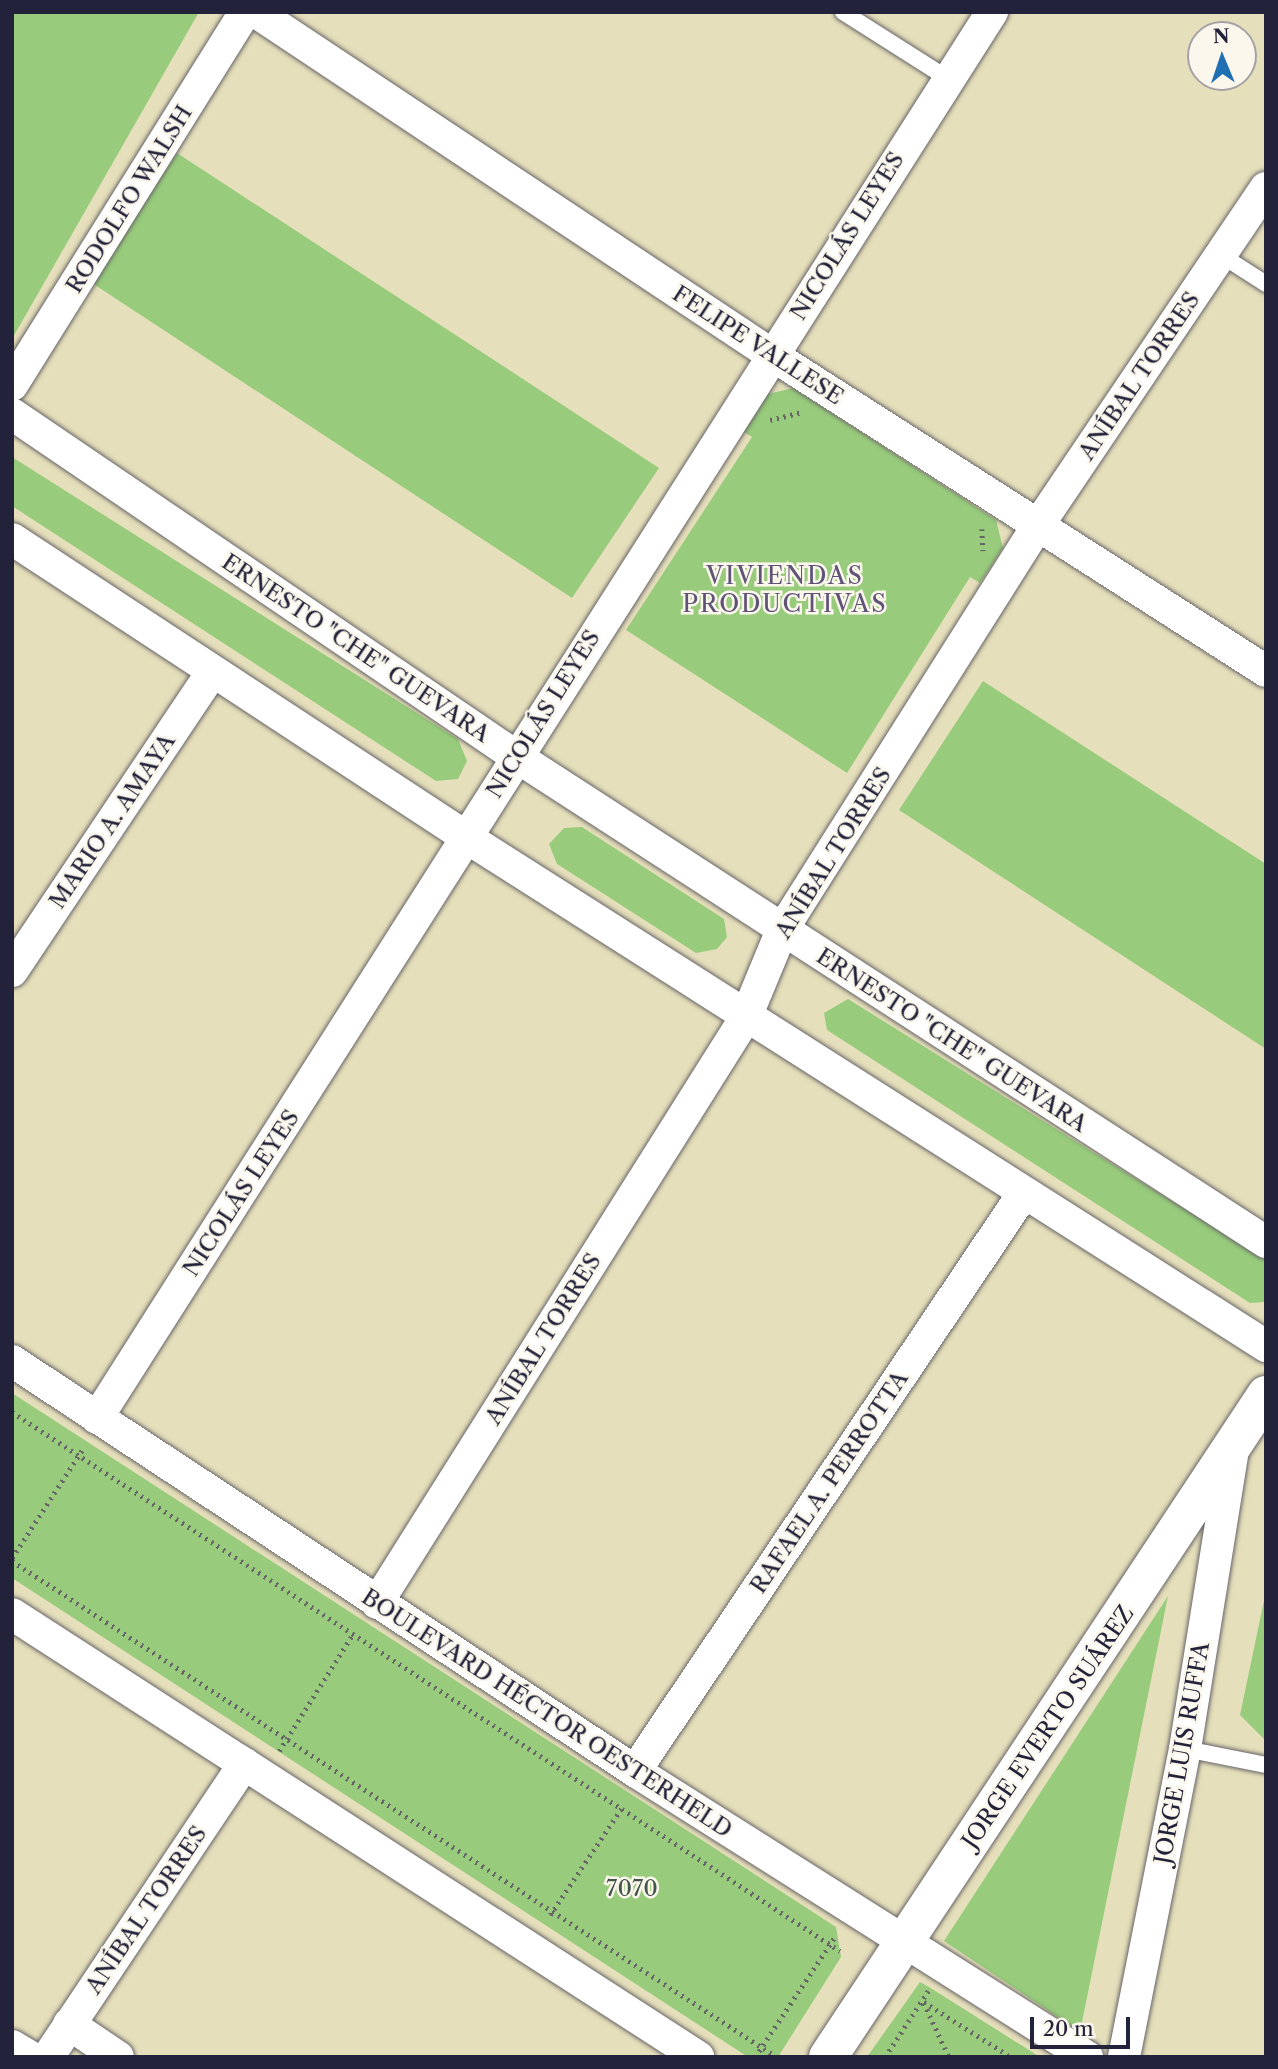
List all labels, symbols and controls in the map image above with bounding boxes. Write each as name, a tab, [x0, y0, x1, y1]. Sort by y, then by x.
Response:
north arrow	[1187, 21, 1257, 91]
text: N	[1213, 25, 1230, 48]
street label: RODOLFO WALSH	[60, 100, 198, 298]
street label: NICOLÁS LEYES	[784, 147, 910, 325]
street label: FELIPE VALLESE	[667, 279, 849, 411]
street label: ANÍBAL TORRES	[1072, 286, 1206, 466]
street label: ERNESTO "CHE" GUEVARA	[216, 548, 496, 748]
district label: VIVIENDAS PRODUCTIVAS	[684, 562, 886, 618]
street label: NICOLÁS LEYES	[480, 625, 606, 803]
street label: MARIO A. AMAYA	[43, 727, 181, 915]
street label: ANÍBAL TORRES	[769, 762, 897, 944]
street label: ERNESTO "CHE" GUEVARA	[811, 942, 1093, 1138]
street label: NICOLÁS LEYES	[177, 1105, 305, 1281]
street label: ANÍBAL TORRES	[479, 1248, 607, 1430]
street label: RAFAEL A. PERROTTA	[744, 1365, 914, 1599]
street label: BOULEVARD HÉCTOR OESTERHELD	[356, 1582, 738, 1844]
street label: JORGE EVERTO SUÁREZ	[956, 1600, 1140, 1854]
street label: JORGE LUIS RUFFA	[1149, 1640, 1215, 1866]
street label: ANÍBAL TORRES	[79, 1820, 213, 2000]
park label: 7070	[606, 1874, 658, 1902]
scale bar	[1033, 2002, 1133, 2046]
text: 20 m	[1043, 2016, 1094, 2041]

